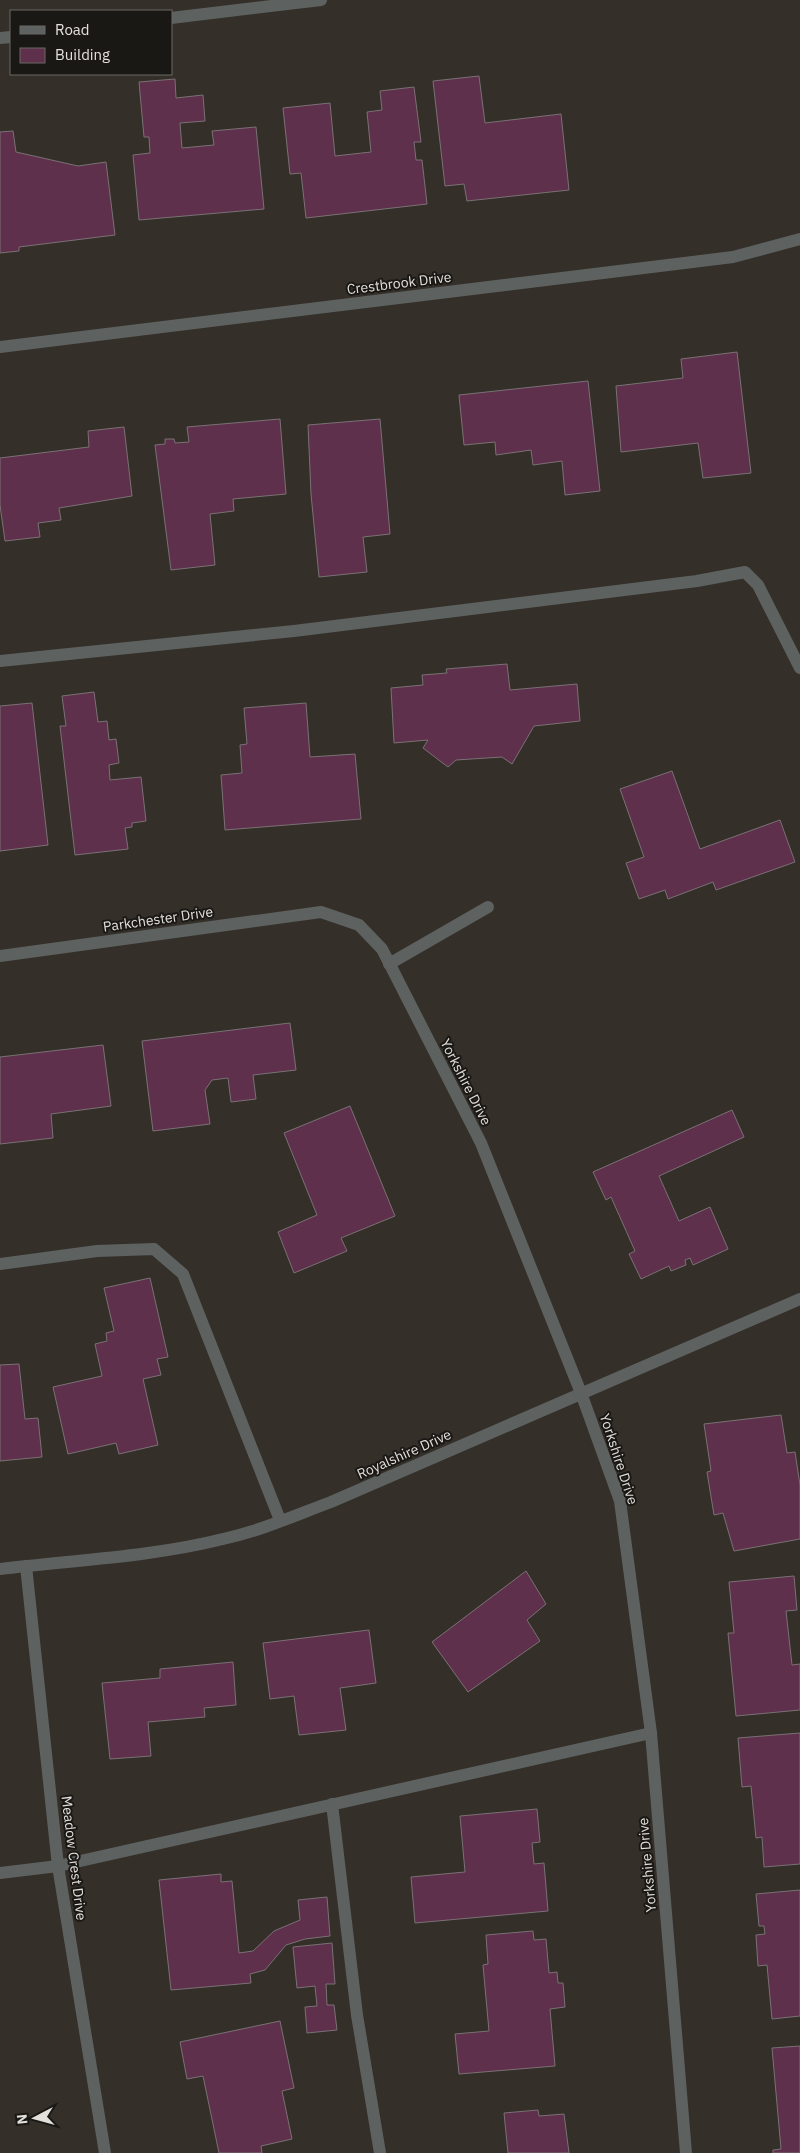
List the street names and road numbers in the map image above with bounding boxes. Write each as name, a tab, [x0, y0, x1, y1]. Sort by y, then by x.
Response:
street label: Crestbrook Drive	[346, 268, 453, 298]
street label: Parkchester Drive	[102, 902, 215, 936]
street label: Yorkshire Drive	[436, 1036, 496, 1129]
street label: Yorkshire Drive	[596, 1411, 642, 1507]
street label: Royalshire Drive	[354, 1425, 454, 1483]
street label: Meadow Crest Drive	[57, 1795, 91, 1922]
street label: Yorkshire Drive	[634, 1817, 660, 1913]

